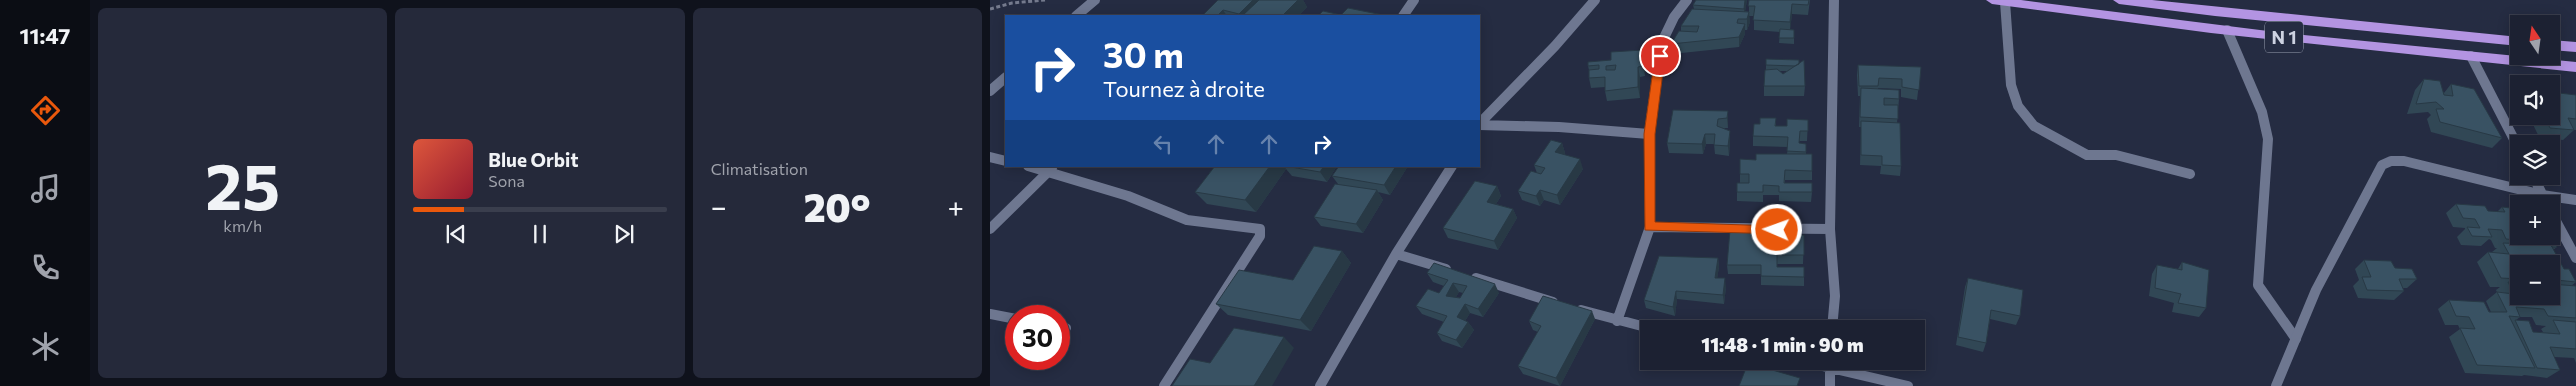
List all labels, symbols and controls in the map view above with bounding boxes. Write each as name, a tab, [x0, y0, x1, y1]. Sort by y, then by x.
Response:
north arrow	[2510, 15, 2560, 65]
map controls	[2510, 15, 2560, 305]
text: 11:47	[20, 22, 70, 49]
road number: N 1	[2265, 22, 2303, 52]
text: 30 m	[1103, 32, 1184, 75]
icon: right	[1020, 35, 1085, 100]
pin	[1639, 35, 1681, 77]
icon: arrive	[1646, 42, 1674, 70]
text: Tournez à droite	[1103, 75, 1265, 102]
button: sound	[2510, 75, 2560, 125]
icon: directions	[28, 93, 63, 128]
icon: left	[1149, 130, 1177, 158]
icon: ahead	[1202, 130, 1230, 158]
icon: ahead	[1255, 130, 1283, 158]
icon: right	[1308, 130, 1336, 158]
button: layers	[2510, 135, 2560, 185]
text: 25	[205, 144, 280, 223]
text: Blue Orbit	[488, 148, 578, 171]
text: Climatisation	[711, 159, 808, 178]
icon: music	[28, 171, 63, 206]
text: Sona	[488, 171, 525, 190]
text: 20°	[804, 183, 870, 230]
text: −	[711, 189, 727, 223]
text: +	[948, 189, 964, 223]
button: +	[2510, 195, 2560, 245]
position arrow	[1750, 203, 1802, 255]
text: km/h	[223, 216, 262, 235]
icon: previous	[442, 220, 470, 248]
icon: pause	[526, 220, 554, 248]
icon: next	[610, 220, 638, 248]
icon: phone	[28, 250, 63, 285]
button: −	[2510, 255, 2560, 305]
speed limit sign: 30	[1005, 305, 1070, 370]
icon: climate	[28, 329, 63, 364]
text: 11:48 · 1 min · 90 m	[1701, 333, 1864, 356]

